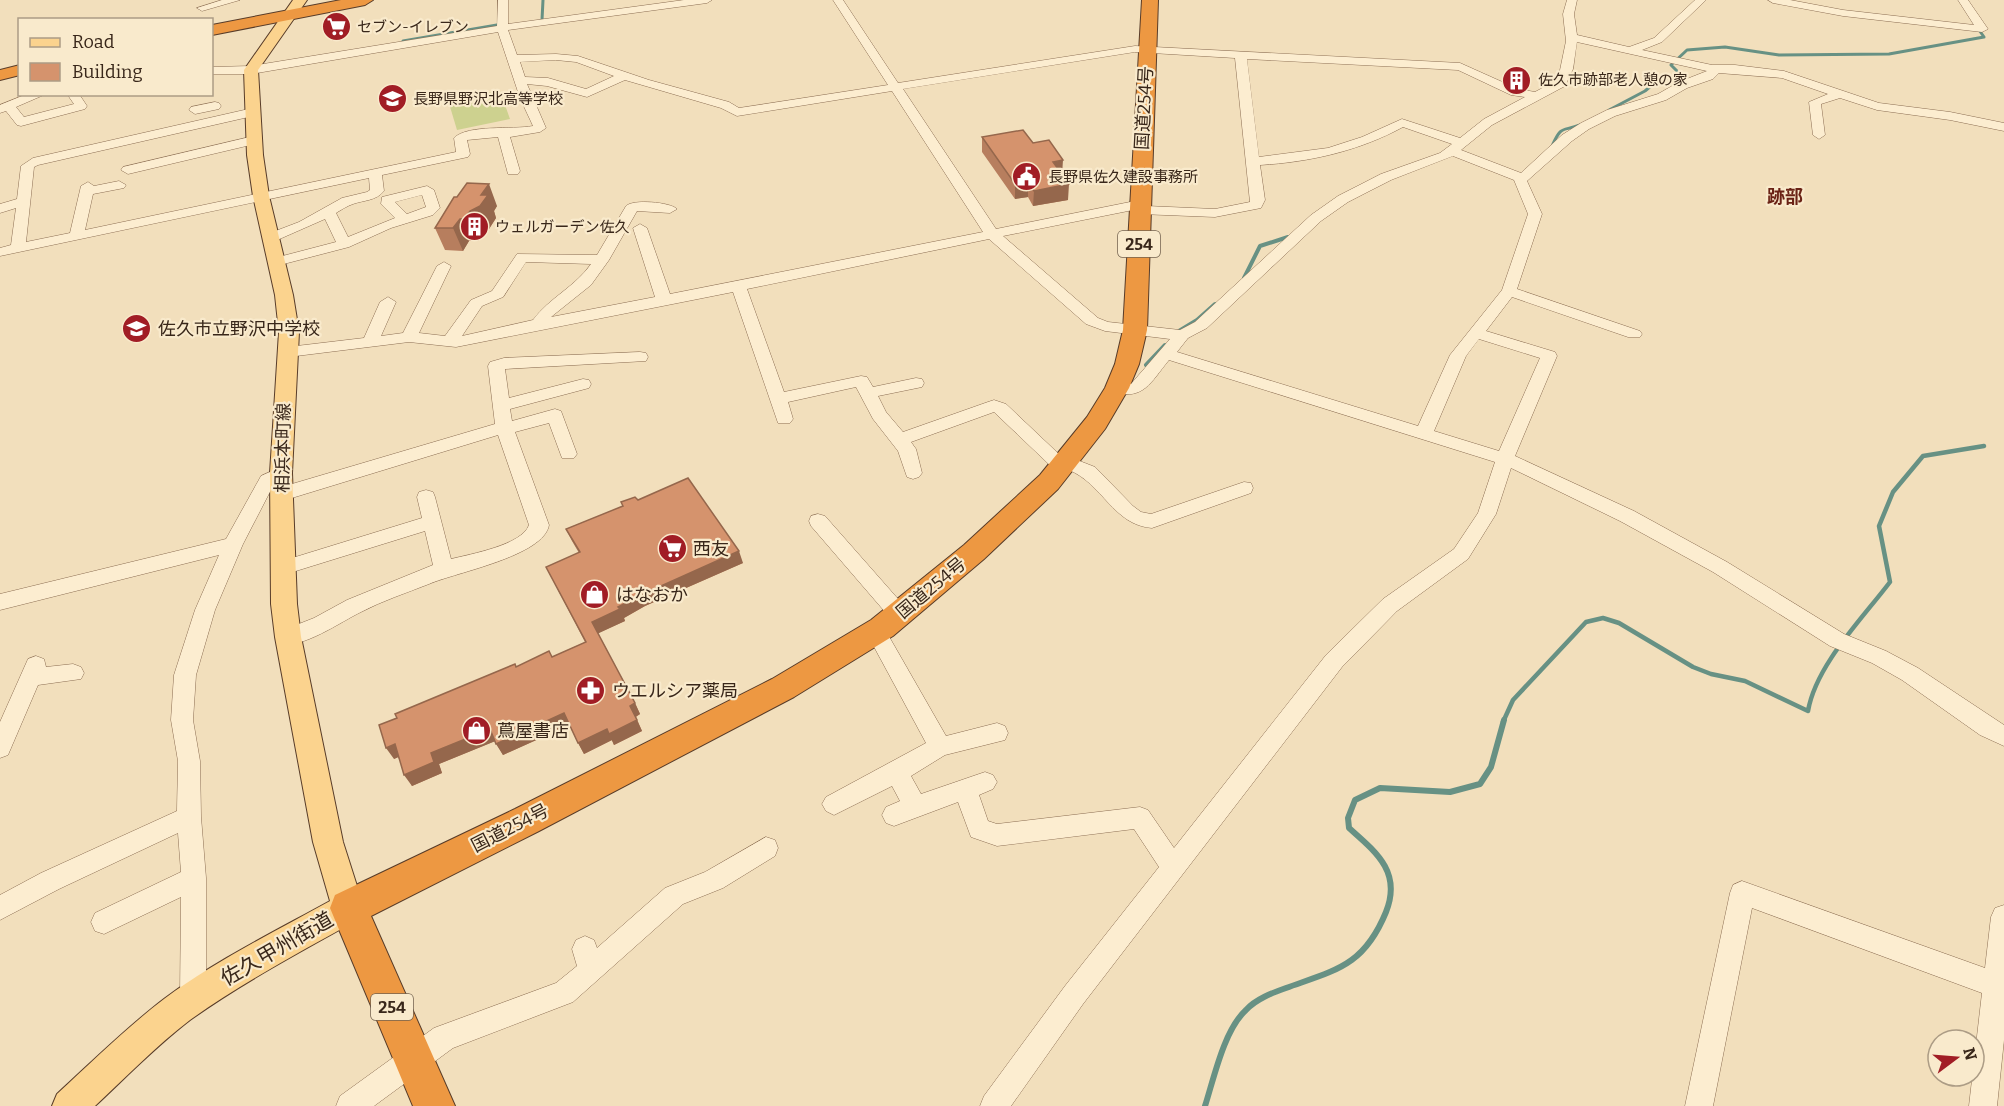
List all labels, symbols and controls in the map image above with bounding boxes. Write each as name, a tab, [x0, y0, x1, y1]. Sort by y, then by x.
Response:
supermarket icon: セブン-イレブン	[320, 11, 352, 43]
legend	[18, 18, 213, 96]
place label: セブン-イレブン	[357, 18, 469, 36]
text: Road	[72, 31, 115, 53]
text: Building	[72, 61, 143, 83]
building icon: 佐久市跡部老人憩の家	[1501, 64, 1533, 96]
street label: 国道254号	[1131, 66, 1157, 150]
place label: 佐久市跡部老人憩の家	[1538, 71, 1688, 89]
school or university icon: 長野県野沢北高等学校	[376, 83, 408, 115]
place label: 長野県野沢北高等学校	[413, 90, 563, 108]
public building icon: 長野県佐久建設事務所	[1011, 161, 1043, 193]
place label: 長野県佐久建設事務所	[1048, 168, 1198, 186]
district label: 跡部	[1767, 186, 1803, 208]
building icon: ウェルガーデン佐久	[458, 211, 490, 243]
place label: ウェルガーデン佐久	[495, 218, 630, 236]
road number: 254	[1118, 231, 1160, 257]
school or university icon: 佐久市立野沢中学校	[121, 313, 153, 345]
place label: 佐久市立野沢中学校	[158, 318, 320, 340]
street label: 相浜本町線	[271, 403, 295, 493]
supermarket icon: 西友	[656, 533, 688, 565]
place label: 西友	[693, 538, 729, 560]
street label: 国道254号	[892, 553, 970, 623]
shop icon: はなおか	[579, 579, 611, 611]
place label: はなおか	[616, 584, 688, 606]
pharmacy icon: ウエルシア薬局	[575, 675, 607, 707]
place label: ウエルシア薬局	[612, 680, 738, 702]
shop icon: 蔦屋書店	[460, 715, 492, 747]
place label: 蔦屋書店	[497, 720, 569, 742]
street label: 国道254号	[468, 799, 552, 857]
street label: 佐久甲州街道	[216, 906, 338, 992]
road number: 254	[371, 994, 413, 1020]
north arrow	[1926, 1028, 1986, 1088]
text: N	[1959, 1045, 1981, 1063]

